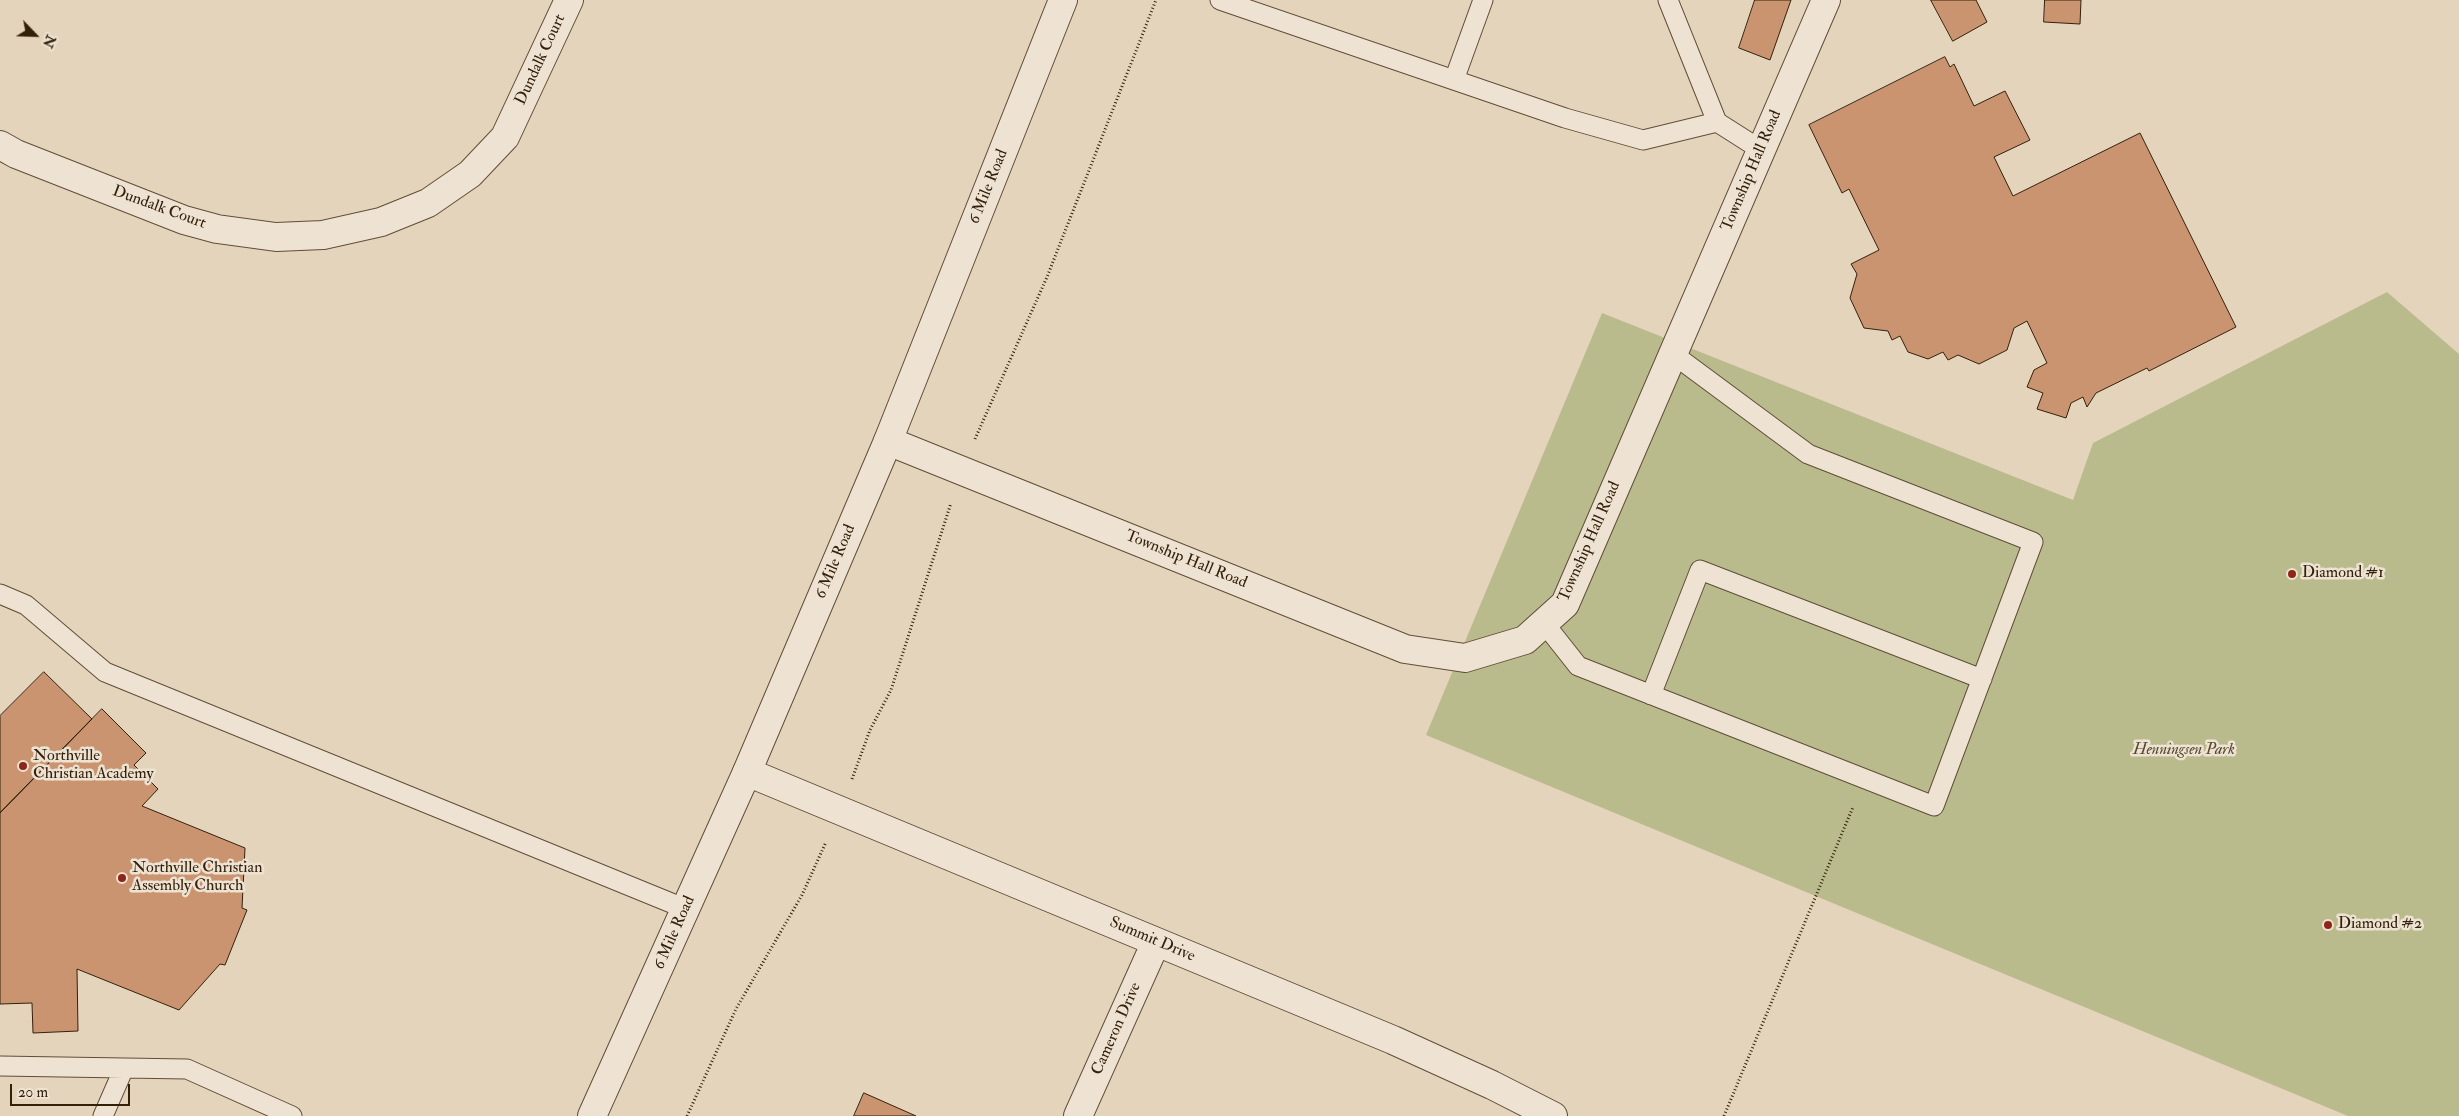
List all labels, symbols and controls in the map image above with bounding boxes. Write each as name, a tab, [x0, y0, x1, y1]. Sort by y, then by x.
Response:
north arrow	[10, 10, 60, 60]
street label: Dundalk Court	[512, 12, 570, 108]
text: N	[39, 32, 59, 50]
street label: Township Hall Road	[1718, 108, 1786, 234]
street label: 6 Mile Road	[965, 147, 1013, 227]
street label: Dundalk Court	[110, 182, 208, 234]
street label: Township Hall Road	[1555, 479, 1625, 605]
street label: 6 Mile Road	[812, 522, 860, 602]
street label: Township Hall Road	[1122, 527, 1250, 593]
place label: Diamond #1	[2302, 564, 2384, 584]
marker: Diamond #1	[2286, 568, 2298, 580]
park label: Henningsen Park	[2133, 741, 2235, 761]
place label: Northville Christian Academy	[33, 747, 153, 785]
marker: Northville Christian Academy	[17, 760, 29, 772]
place label: Northville Christian Assembly Church	[132, 859, 262, 897]
marker: Northville Christian Assembly Church	[116, 872, 128, 884]
street label: 6 Mile Road	[650, 893, 700, 973]
street label: Summit Drive	[1106, 913, 1198, 967]
place label: Diamond #2	[2338, 915, 2422, 935]
marker: Diamond #2	[2322, 919, 2334, 931]
street label: Cameron Drive	[1088, 980, 1146, 1078]
scale bar	[12, 1074, 132, 1106]
text: 20 m	[18, 1083, 48, 1102]

